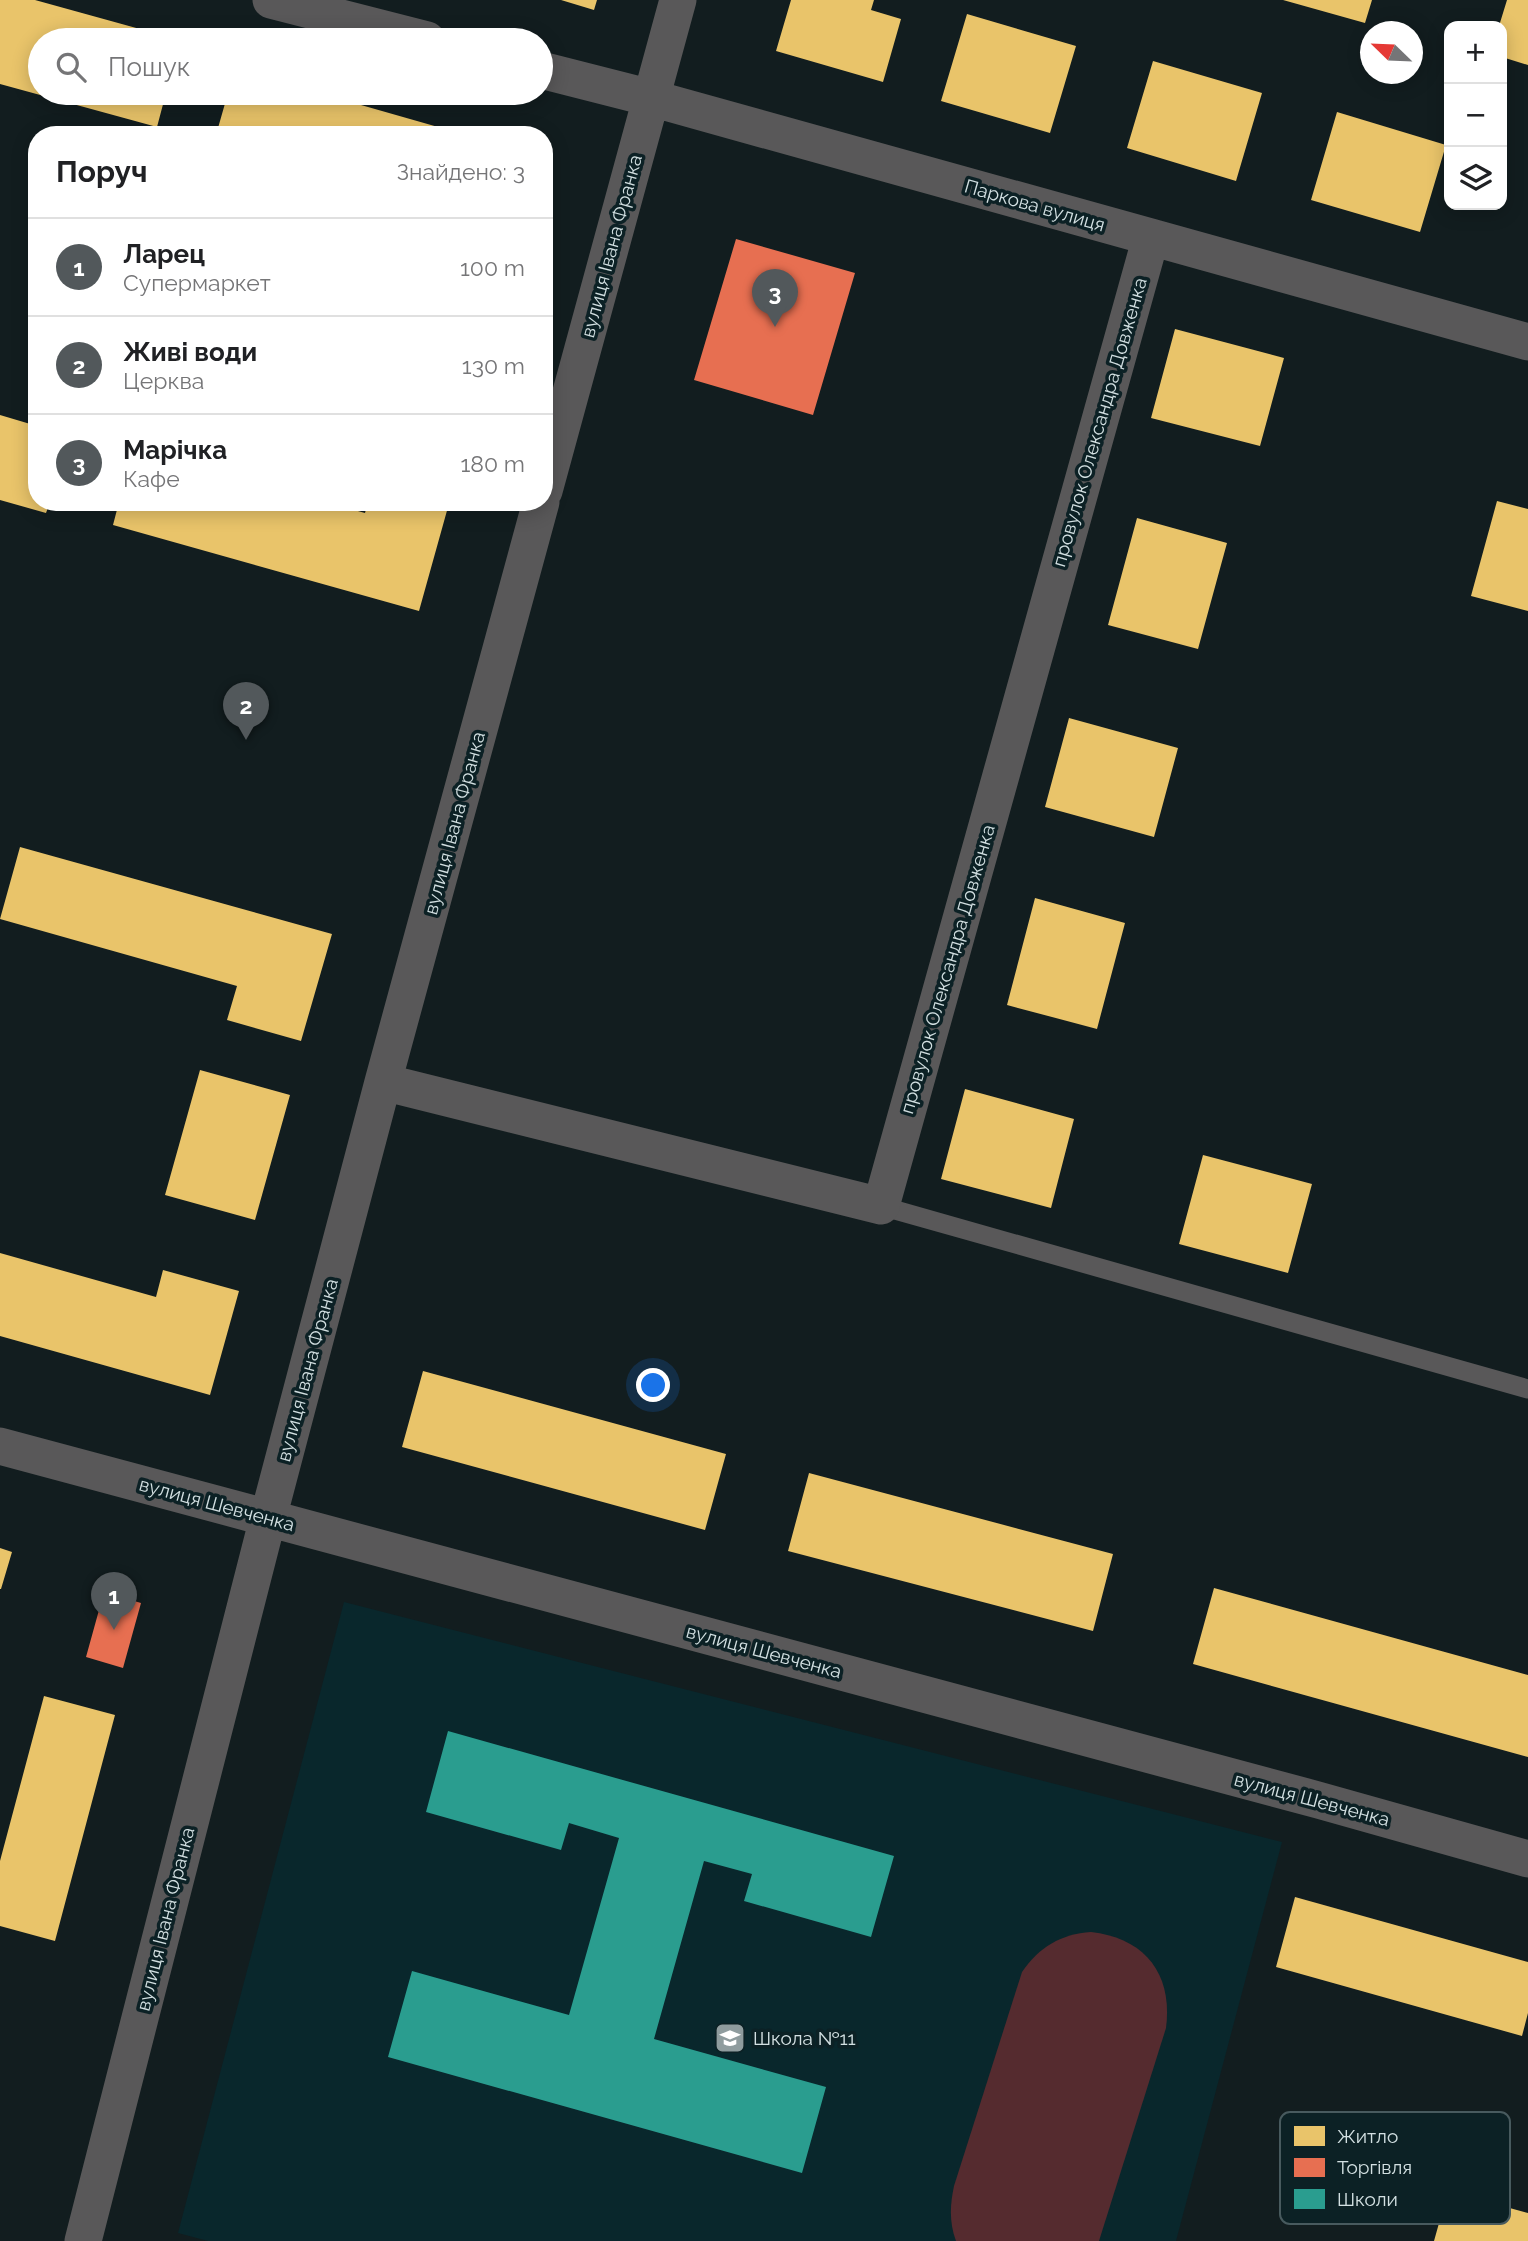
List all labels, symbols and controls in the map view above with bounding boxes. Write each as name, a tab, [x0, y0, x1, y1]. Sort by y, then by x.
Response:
north arrow	[1360, 21, 1423, 84]
map controls	[1444, 21, 1507, 210]
button: +	[1444, 21, 1507, 84]
search box	[28, 28, 553, 105]
icon: search	[52, 48, 90, 86]
text: Пошук	[108, 52, 190, 82]
button: −	[1444, 84, 1507, 147]
button: layers	[1444, 147, 1507, 210]
street label: вулиця Івана Франка	[576, 152, 646, 340]
text: Поруч	[56, 154, 147, 189]
text: Знайдено: 3	[396, 158, 525, 185]
street label: Паркова вулиця	[962, 174, 1108, 236]
text: Ларец	[123, 239, 205, 269]
text: 1	[73, 254, 85, 281]
text: 100 m	[460, 254, 525, 281]
text: Супермаркет	[123, 269, 271, 296]
pin: 3	[752, 269, 798, 327]
street label: провулок Олександра Довженка	[1047, 275, 1151, 569]
text: Живі води	[123, 337, 257, 367]
text: 2	[73, 352, 85, 379]
text: 130 m	[462, 352, 525, 379]
text: Церква	[123, 367, 204, 394]
text: Марічка	[123, 435, 227, 465]
text: 3	[73, 450, 85, 477]
text: 180 m	[460, 450, 525, 477]
text: Кафе	[123, 465, 180, 492]
pin: 2	[223, 682, 269, 740]
street label: вулиця Івана Франка	[419, 729, 489, 917]
street label: провулок Олександра Довженка	[895, 822, 999, 1116]
street label: вулиця Івана Франка	[272, 1276, 342, 1464]
your location	[636, 1368, 670, 1402]
street label: вулиця Шевченка	[137, 1473, 297, 1535]
pin: 1	[91, 1572, 137, 1630]
street label: вулиця Шевченка	[684, 1620, 844, 1682]
street label: вулиця Шевченка	[1232, 1768, 1392, 1830]
street label: вулиця Івана Франка	[132, 1825, 198, 2013]
school or university icon: Школа №11	[713, 2021, 747, 2055]
place label: Школа №11	[753, 2027, 856, 2049]
legend	[1280, 2112, 1510, 2224]
text: Житло	[1337, 2125, 1398, 2147]
text: Торгівля	[1337, 2156, 1412, 2178]
text: Школи	[1337, 2188, 1398, 2210]

